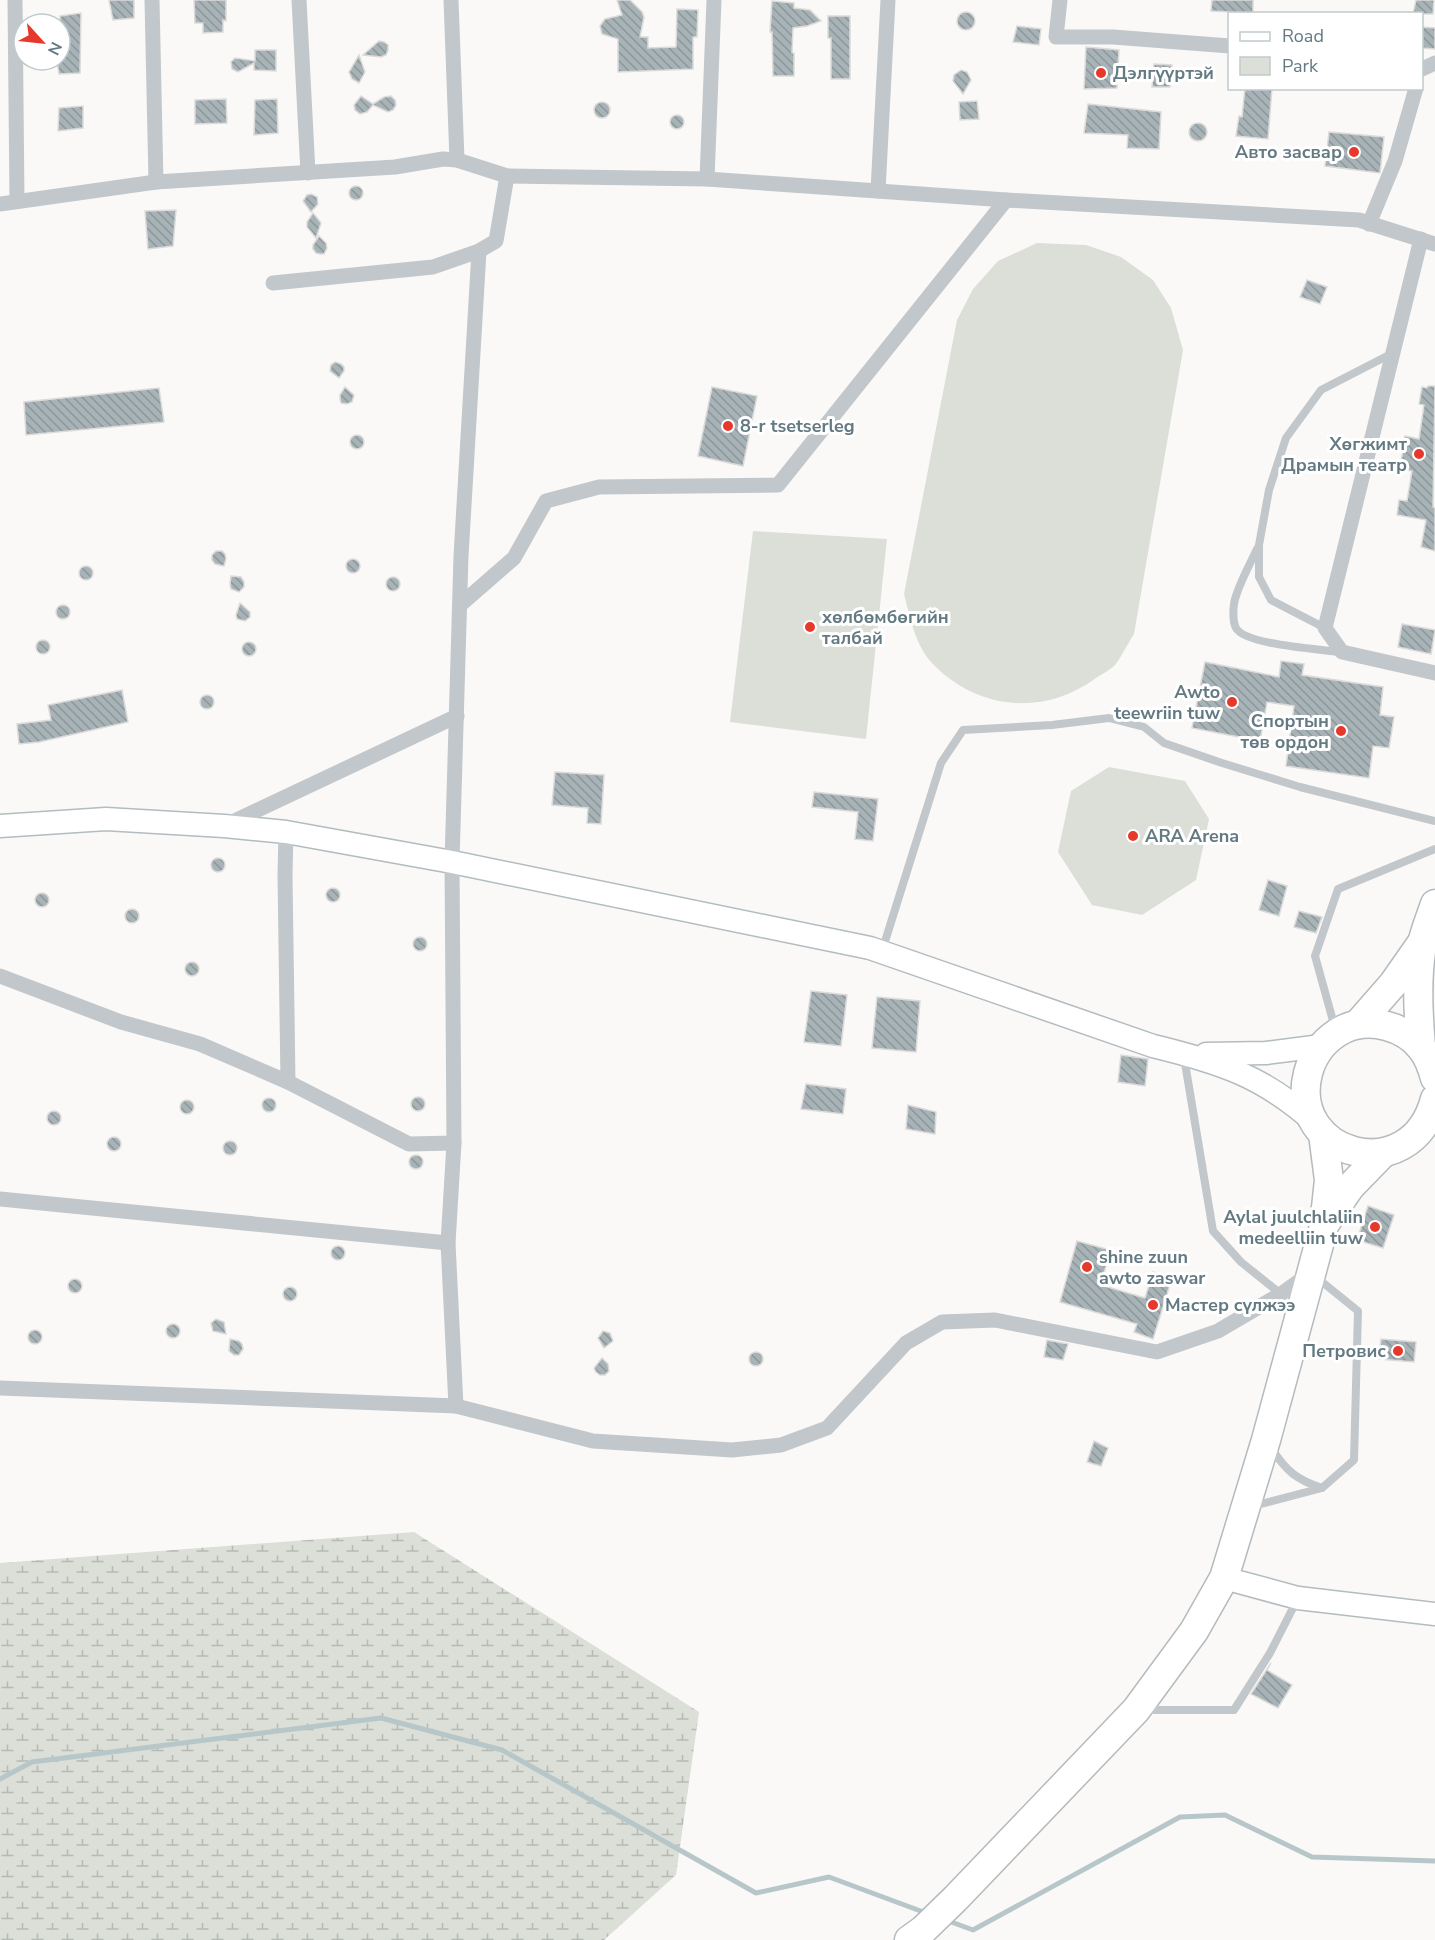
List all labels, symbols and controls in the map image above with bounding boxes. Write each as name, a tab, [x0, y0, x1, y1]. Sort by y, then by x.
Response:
north arrow	[12, 12, 72, 72]
legend	[1228, 12, 1423, 90]
text: Road	[1282, 24, 1324, 48]
text: N	[42, 38, 67, 59]
text: Park	[1282, 54, 1319, 78]
place label: Дэлгүүртэй	[1113, 61, 1214, 85]
marker: Дэлгүүртэй	[1094, 66, 1108, 80]
place label: Авто засвар	[1235, 140, 1342, 164]
marker: Авто засвар	[1347, 145, 1361, 159]
place label: 8-r tsetserleg	[740, 414, 855, 438]
marker: 8-r tsetserleg	[721, 419, 735, 433]
place label: Хөгжимт Драмын театр	[1281, 432, 1407, 477]
marker: Хөгжимт Драмын театр	[1412, 447, 1426, 461]
place label: хөлбөмбөгийн талбай	[822, 605, 949, 650]
marker: хөлбөмбөгийн талбай	[803, 620, 817, 634]
place label: Awto teewriin tuw	[1114, 680, 1221, 725]
marker: Awto teewriin tuw	[1225, 695, 1239, 709]
place label: Спортын төв ордон	[1241, 709, 1329, 754]
marker: Спортын төв ордон	[1334, 724, 1348, 738]
place label: ARA Arena	[1145, 824, 1239, 848]
marker: ARA Arena	[1126, 829, 1140, 843]
place label: Aylal juulchlaliin medeelliin tuw	[1223, 1205, 1364, 1250]
marker: Aylal juulchlaliin medeelliin tuw	[1368, 1220, 1382, 1234]
place label: shine zuun awto zaswar	[1099, 1245, 1205, 1290]
marker: shine zuun awto zaswar	[1080, 1260, 1094, 1274]
place label: Мастер сүлжээ	[1165, 1293, 1296, 1317]
marker: Мастер сүлжээ	[1146, 1298, 1160, 1312]
place label: Петровис	[1302, 1339, 1386, 1363]
marker: Петровис	[1391, 1344, 1405, 1358]

